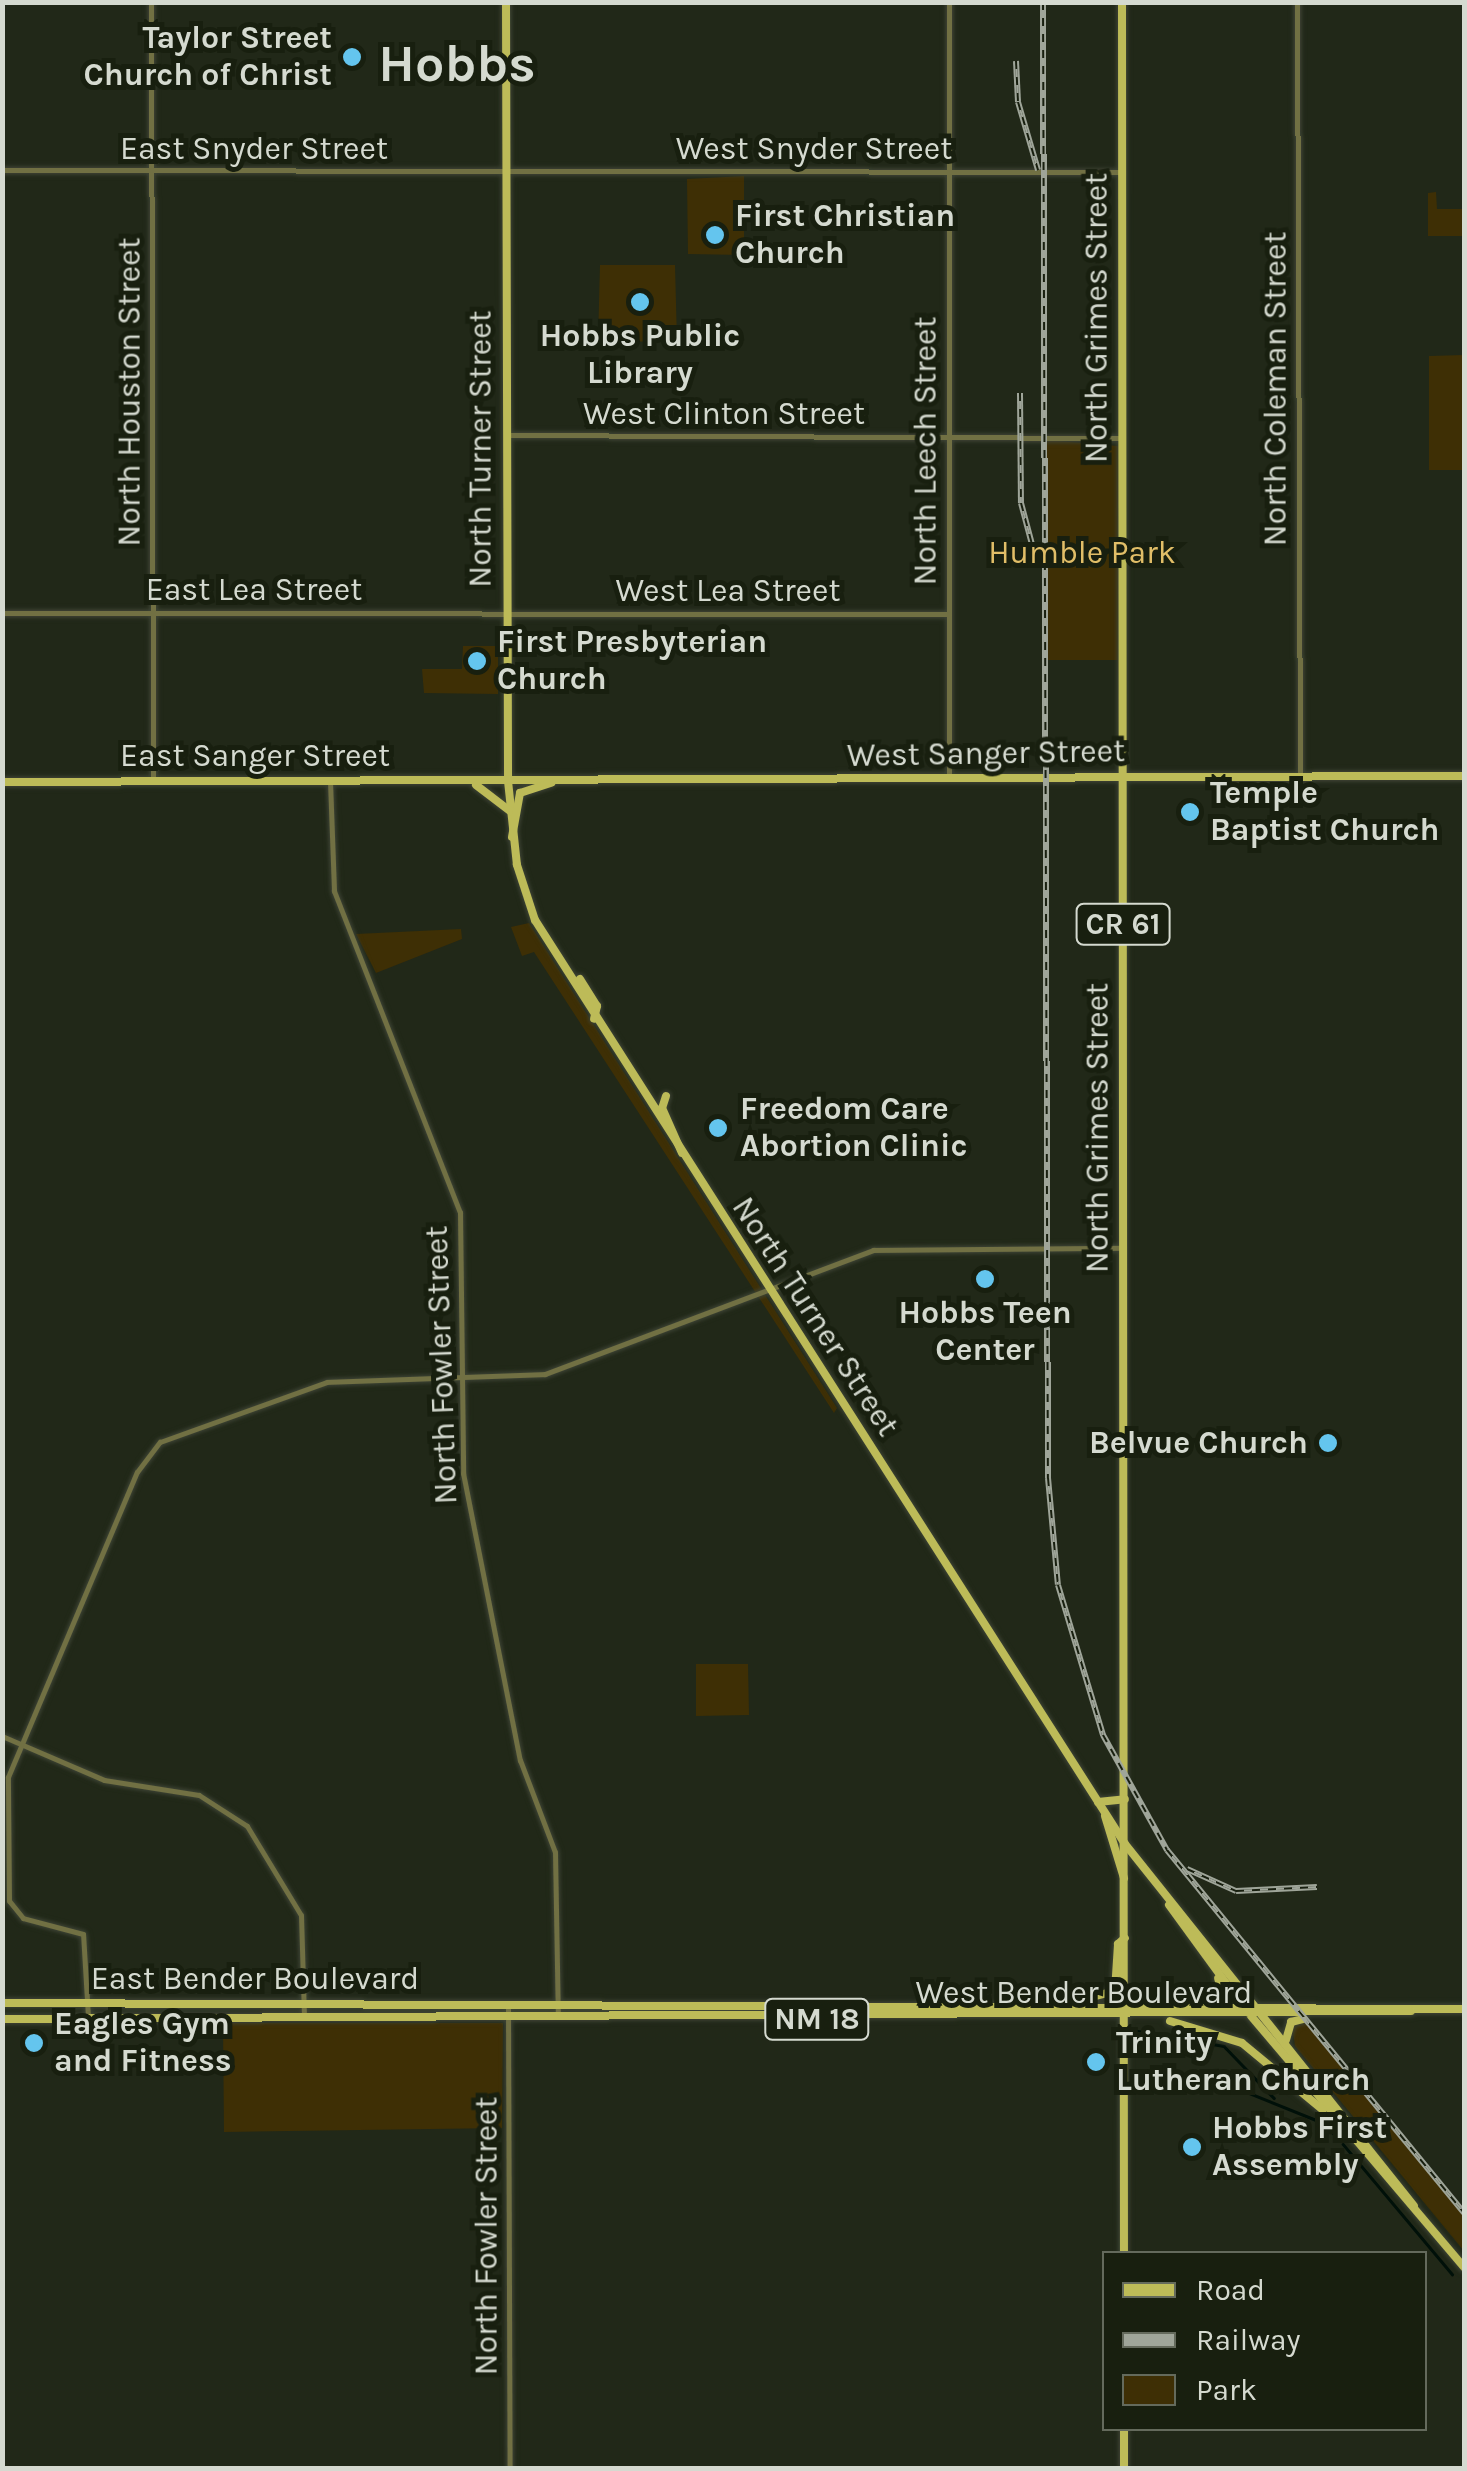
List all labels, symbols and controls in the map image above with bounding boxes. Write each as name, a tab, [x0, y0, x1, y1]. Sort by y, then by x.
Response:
place label: Taylor Street Church of Christ	[83, 20, 332, 95]
district label: Hobbs	[378, 33, 536, 95]
marker: Taylor Street Church of Christ	[341, 46, 363, 68]
street label: East Snyder Street	[120, 130, 388, 168]
street label: West Snyder Street	[676, 130, 952, 168]
street label: North Grimes Street	[1078, 173, 1116, 463]
place label: First Christian Church	[735, 198, 955, 273]
marker: First Christian Church	[704, 224, 726, 246]
street label: North Coleman Street	[1257, 232, 1295, 546]
street label: North Houston Street	[111, 237, 149, 547]
marker: Hobbs Public Library	[629, 291, 651, 313]
street label: North Turner Street	[462, 310, 500, 588]
street label: North Leech Street	[907, 317, 945, 585]
place label: Hobbs Public Library	[540, 318, 740, 393]
street label: West Clinton Street	[583, 395, 865, 433]
park label: Humble Park	[988, 534, 1176, 572]
street label: East Lea Street	[146, 571, 362, 609]
street label: West Lea Street	[616, 572, 840, 610]
place label: First Presbyterian Church	[497, 624, 767, 699]
marker: First Presbyterian Church	[466, 650, 488, 672]
street label: West Sanger Street	[847, 732, 1125, 776]
street label: East Sanger Street	[120, 737, 390, 775]
place label: Temple Baptist Church	[1210, 775, 1439, 850]
marker: Temple Baptist Church	[1179, 801, 1201, 823]
road number: CR 61	[1076, 899, 1170, 949]
street label: North Grimes Street	[1079, 983, 1117, 1273]
place label: Freedom Care Abortion Clinic	[740, 1091, 967, 1166]
marker: Freedom Care Abortion Clinic	[705, 1115, 731, 1141]
street label: North Turner Street	[723, 1190, 907, 1444]
street label: North Fowler Street	[418, 1225, 466, 1505]
marker: Hobbs Teen Center	[974, 1268, 996, 1290]
place label: Hobbs Teen Center	[898, 1295, 1072, 1370]
place label: Belvue Church	[1089, 1424, 1308, 1462]
marker: Belvue Church	[1317, 1432, 1339, 1454]
street label: East Bender Boulevard	[91, 1960, 419, 1998]
street label: West Bender Boulevard	[915, 1974, 1253, 2012]
road number: NM 18	[762, 1994, 872, 2044]
place label: Eagles Gym and Fitness	[54, 2006, 232, 2081]
place label: Trinity Lutheran Church	[1116, 2025, 1370, 2100]
marker: Eagles Gym and Fitness	[23, 2032, 45, 2054]
marker: Trinity Lutheran Church	[1085, 2051, 1107, 2073]
street label: North Fowler Street	[468, 2097, 506, 2375]
place label: Hobbs First Assembly	[1212, 2110, 1387, 2185]
marker: Hobbs First Assembly	[1181, 2136, 1203, 2158]
legend	[1102, 2251, 1427, 2431]
text: Road	[1196, 2272, 1265, 2308]
text: Railway	[1196, 2322, 1300, 2358]
text: Park	[1196, 2372, 1257, 2408]

